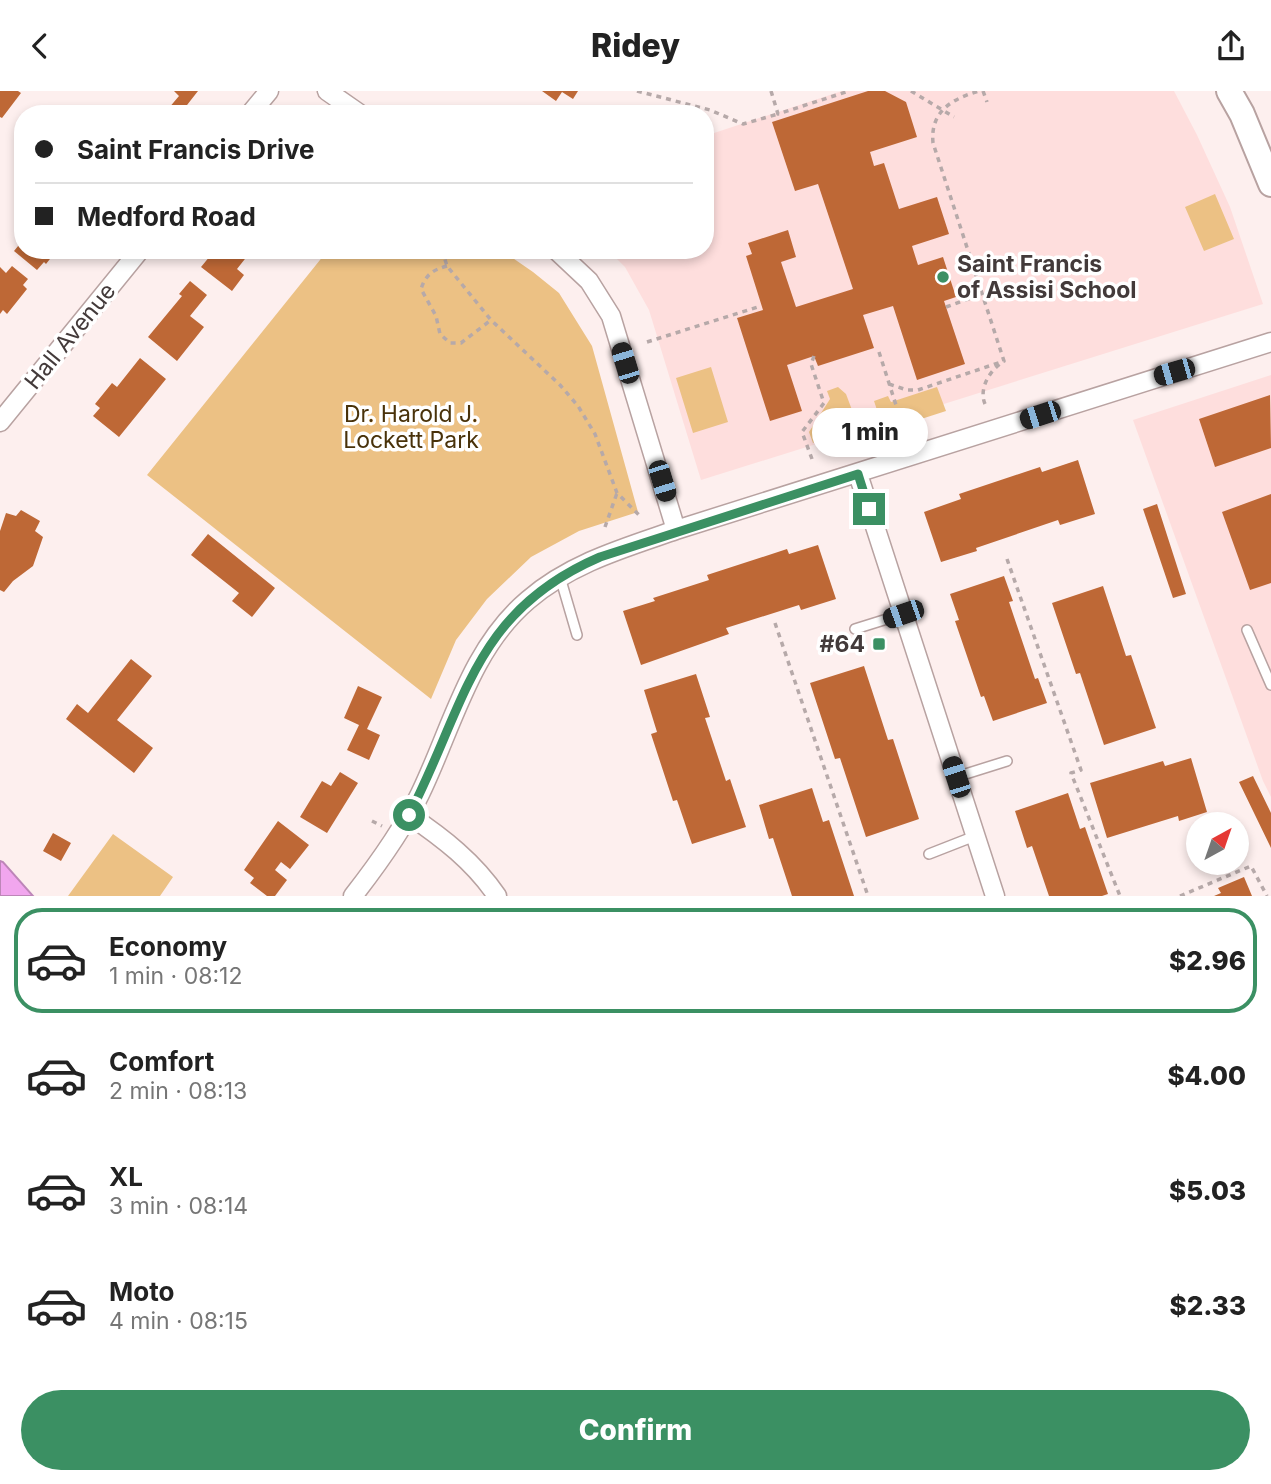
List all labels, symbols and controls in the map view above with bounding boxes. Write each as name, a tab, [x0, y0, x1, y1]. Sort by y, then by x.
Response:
text: Ridey	[591, 26, 680, 65]
icon: back	[21, 27, 59, 65]
icon: share	[1212, 27, 1250, 65]
text: Saint Francis Drive	[77, 134, 315, 165]
text: Medford Road	[77, 201, 256, 232]
place label: Saint Francis of Assisi School	[957, 250, 1137, 304]
marker: Saint Francis of Assisi School	[935, 269, 951, 285]
street label: Hall Avenue	[19, 277, 121, 395]
car	[609, 340, 642, 386]
car	[1151, 356, 1198, 388]
car	[1017, 399, 1064, 431]
park label: Dr. Harold J. Lockett Park	[343, 400, 479, 454]
callout: 1 min	[811, 407, 927, 457]
text: 1 min	[841, 418, 899, 446]
car	[646, 458, 679, 504]
route end	[853, 493, 885, 525]
car	[880, 597, 927, 631]
place label: #64	[820, 630, 865, 658]
marker: #64	[871, 636, 887, 652]
car	[940, 754, 973, 800]
route start	[393, 799, 425, 831]
north arrow	[1186, 812, 1250, 875]
map controls	[1186, 812, 1249, 875]
icon: car	[25, 929, 88, 992]
text: Economy	[109, 931, 227, 962]
text: $2.96	[1169, 945, 1246, 976]
text: 1 min · 08:12	[109, 962, 242, 990]
icon: car	[25, 1044, 88, 1107]
text: Comfort	[109, 1046, 214, 1077]
text: $4.00	[1167, 1060, 1246, 1091]
text: 2 min · 08:13	[109, 1077, 247, 1105]
icon: car	[25, 1159, 88, 1222]
text: XL	[109, 1161, 143, 1192]
text: $5.03	[1169, 1175, 1246, 1206]
text: 3 min · 08:14	[109, 1192, 248, 1220]
icon: car	[25, 1274, 88, 1337]
text: Moto	[109, 1276, 174, 1307]
text: $2.33	[1169, 1290, 1246, 1321]
text: 4 min · 08:15	[109, 1307, 248, 1335]
button: Confirm	[21, 1390, 1250, 1470]

